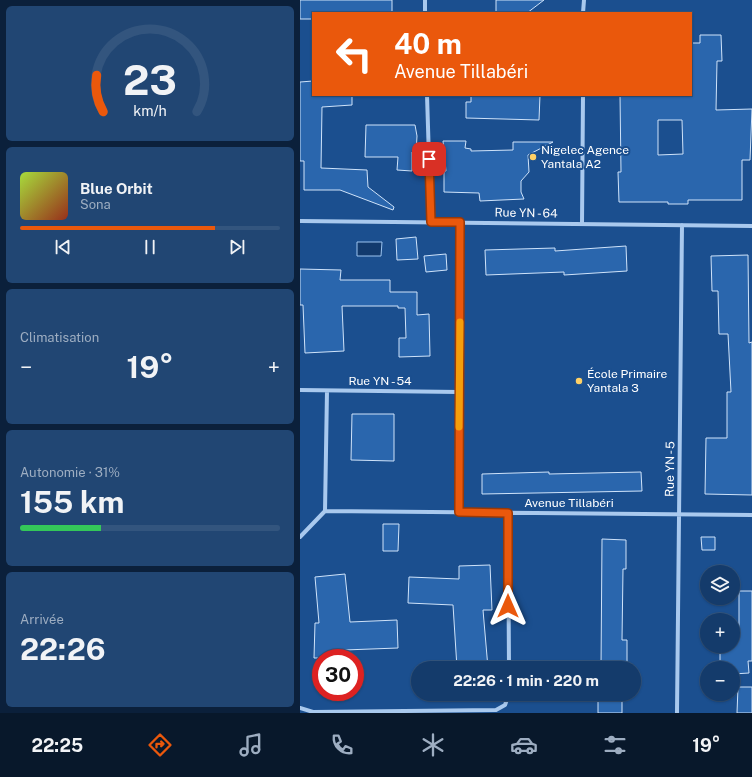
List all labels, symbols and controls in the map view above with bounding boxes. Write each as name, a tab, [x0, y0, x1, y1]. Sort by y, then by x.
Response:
text: 40 m	[394, 27, 462, 60]
icon: left	[328, 28, 380, 80]
text: 23	[123, 55, 177, 104]
text: Avenue Tillabéri	[394, 61, 528, 82]
text: km/h	[133, 101, 167, 118]
pin	[412, 142, 446, 176]
place label: Nigelec Agence Yantala A2	[541, 143, 629, 171]
icon: arrive	[418, 148, 440, 170]
marker: Nigelec Agence Yantala A2	[528, 152, 538, 162]
text: Blue Orbit	[80, 180, 153, 197]
text: Sona	[80, 197, 111, 212]
street label: Rue YN - 64	[494, 205, 558, 221]
icon: previous	[52, 236, 74, 258]
icon: pause	[139, 236, 161, 258]
icon: next	[226, 236, 248, 258]
text: Climatisation	[20, 330, 99, 345]
text: 19°	[127, 349, 173, 385]
text: −	[20, 354, 32, 380]
text: +	[268, 354, 280, 380]
place label: École Primaire Yantala 3	[587, 367, 668, 395]
street label: Rue YN - 54	[348, 374, 412, 388]
marker: École Primaire Yantala 3	[574, 376, 584, 386]
street label: Rue YN - 5	[663, 441, 677, 497]
text: Autonomie · 31%	[20, 465, 120, 480]
text: 155 km	[20, 484, 124, 520]
street label: Avenue Tillabéri	[524, 496, 614, 510]
map controls	[700, 565, 740, 701]
button: layers	[700, 565, 740, 605]
position arrow	[487, 585, 529, 627]
text: Arrivée	[20, 612, 64, 627]
button: +	[700, 613, 740, 653]
text: 22:26	[20, 631, 106, 667]
speed limit sign: 30	[312, 649, 364, 701]
button: −	[700, 661, 740, 701]
text: 22:26 · 1 min · 220 m	[453, 672, 599, 689]
icon: directions	[146, 731, 174, 759]
icon: music	[237, 731, 265, 759]
icon: phone	[328, 731, 356, 759]
icon: climate	[419, 731, 447, 759]
icon: car	[510, 731, 538, 759]
icon: filters	[601, 731, 629, 759]
text: 22:25	[32, 735, 83, 756]
text: 19°	[692, 735, 720, 756]

